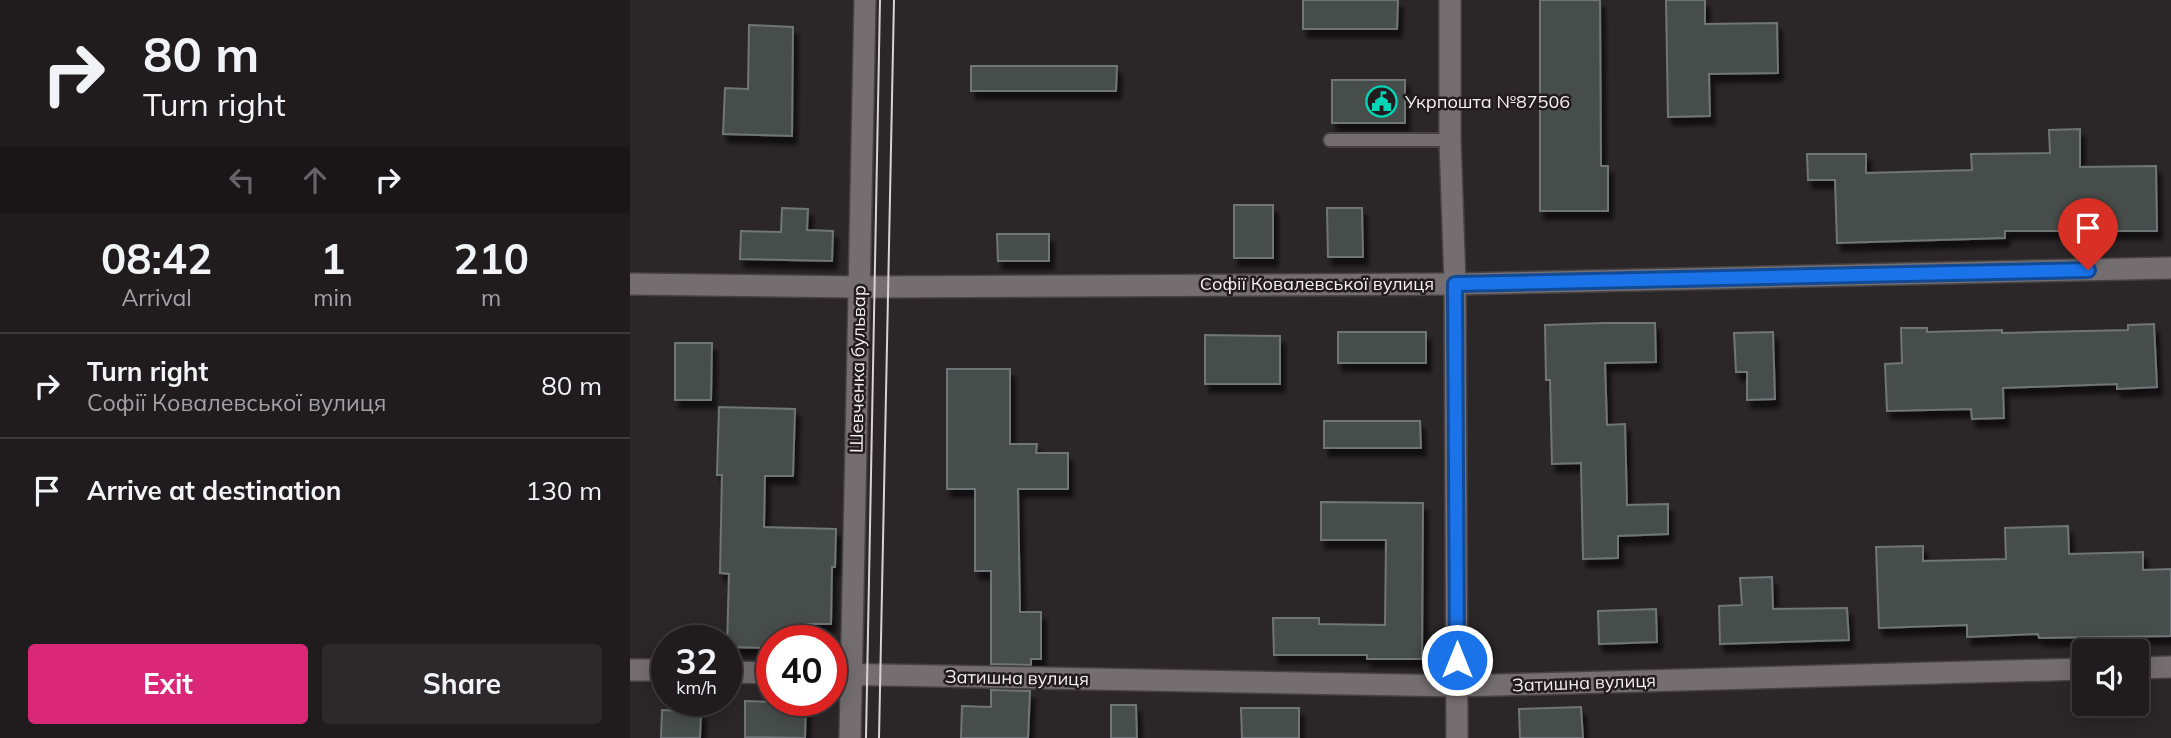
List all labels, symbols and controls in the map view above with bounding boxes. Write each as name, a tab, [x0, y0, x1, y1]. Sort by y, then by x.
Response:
text: 80 m	[143, 23, 259, 84]
icon: right	[28, 28, 119, 119]
text: Turn right	[143, 84, 286, 124]
public building icon: Укрпошта №87506	[1365, 85, 1399, 119]
place label: Укрпошта №87506	[1404, 90, 1570, 113]
icon: left	[223, 161, 261, 199]
icon: ahead	[296, 161, 334, 199]
icon: right	[369, 161, 407, 199]
pin	[2058, 198, 2118, 270]
icon: arrive	[2069, 209, 2107, 247]
text: 08:42	[101, 232, 212, 285]
text: 1	[320, 232, 345, 285]
text: 210	[453, 232, 529, 285]
street label: Софії Ковалевської вулиця	[1200, 272, 1434, 295]
text: Arrival	[121, 283, 192, 312]
text: min	[313, 283, 352, 312]
text: m	[481, 283, 501, 312]
street label: Шевченка бульвар	[845, 285, 870, 453]
text: Turn right	[87, 355, 208, 388]
icon: right	[28, 367, 66, 405]
text: 80 m	[541, 369, 602, 402]
text: Софії Ковалевської вулиця	[87, 388, 386, 417]
icon: arrive	[28, 472, 66, 510]
text: Arrive at destination	[87, 474, 342, 507]
text: 130 m	[526, 474, 602, 507]
position arrow	[1420, 623, 1494, 697]
speed limit sign: 40	[756, 625, 847, 716]
text: 32	[675, 639, 718, 683]
map controls	[2072, 639, 2149, 716]
button: sound	[2072, 639, 2149, 716]
button: Exit	[28, 644, 308, 724]
button: Share	[322, 644, 602, 724]
street label: Затишна вулиця	[945, 665, 1089, 690]
street label: Затишна вулиця	[1512, 668, 1656, 697]
text: km/h	[676, 676, 717, 699]

